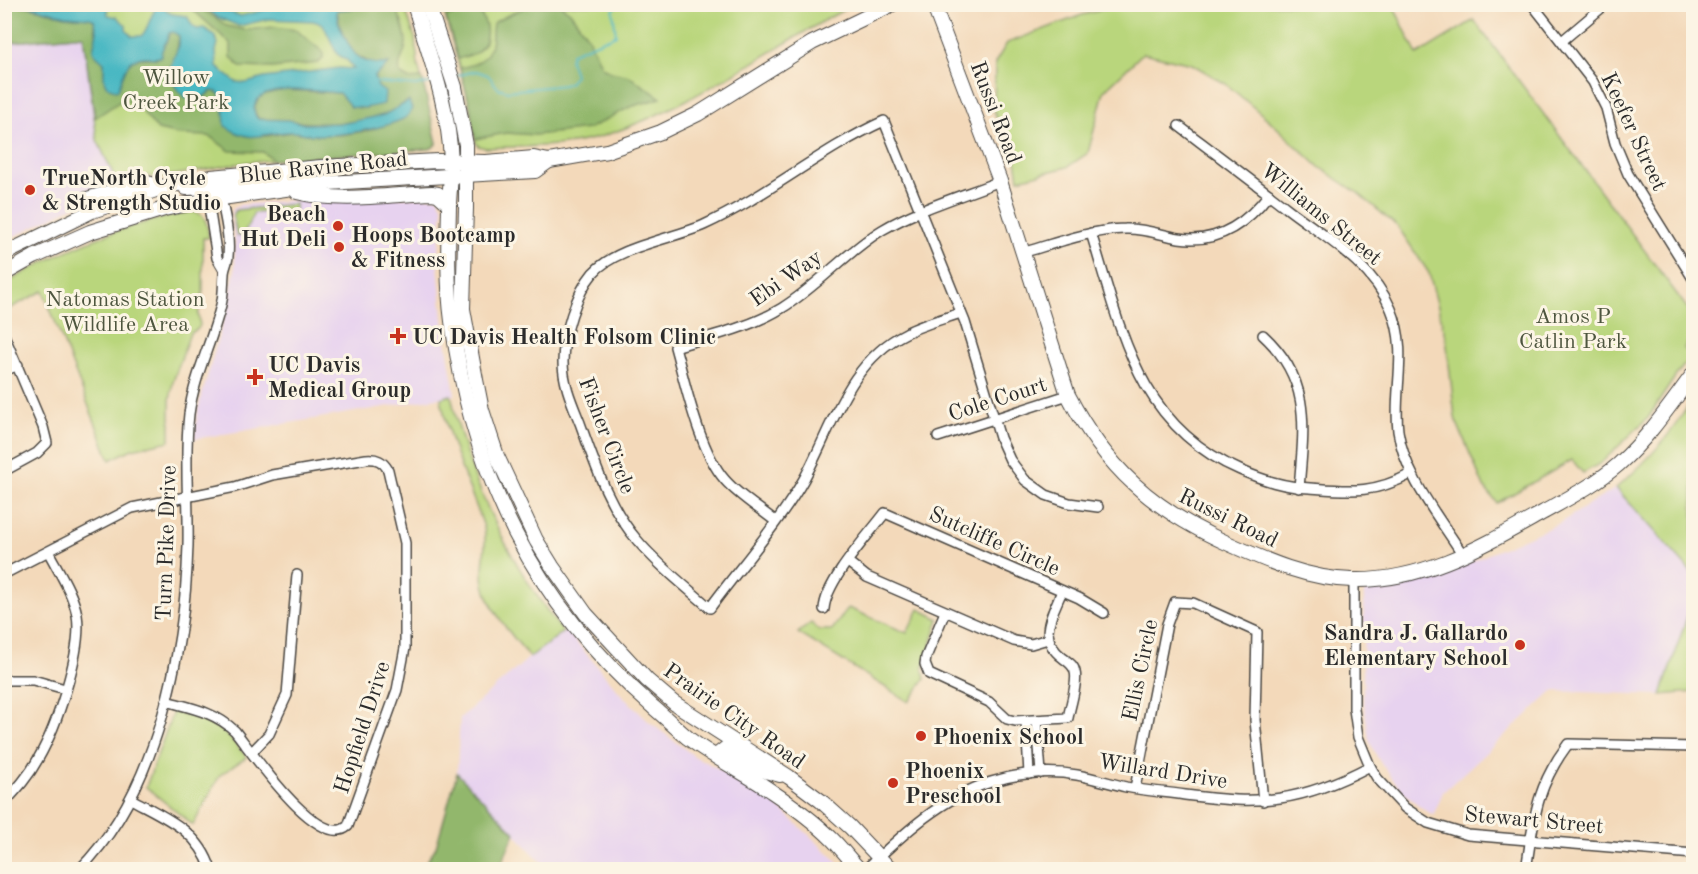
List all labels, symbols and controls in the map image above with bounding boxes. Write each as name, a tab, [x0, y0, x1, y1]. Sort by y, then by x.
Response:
street label: Russi Road	[966, 58, 1025, 167]
park label: Willow Creek Park	[123, 67, 229, 114]
street label: Keefer Street	[1596, 69, 1670, 194]
street label: Blue Ravine Road	[238, 148, 409, 188]
street label: Williams Street	[1256, 159, 1385, 270]
place label: TrueNorth Cycle & Strength Studio	[42, 168, 221, 215]
marker: TrueNorth Cycle & Strength Studio	[23, 183, 37, 197]
place label: Beach Hut Deli	[241, 204, 326, 251]
marker: Beach Hut Deli	[331, 219, 345, 233]
place label: Hoops Bootcamp & Fitness	[351, 225, 516, 272]
marker: Hoops Bootcamp & Fitness	[332, 240, 346, 254]
street label: Ebi Way	[746, 246, 827, 311]
park label: Natomas Station Wildlife Area	[45, 289, 205, 336]
park label: Amos P Catlin Park	[1519, 306, 1627, 353]
marker: UC Davis Health Folsom Clinic	[389, 327, 407, 345]
place label: UC Davis Health Folsom Clinic	[412, 327, 716, 349]
place label: UC Davis Medical Group	[268, 355, 411, 402]
marker: UC Davis Medical Group	[246, 368, 264, 386]
street label: Fisher Circle	[574, 374, 638, 497]
street label: Cole Court	[946, 374, 1050, 426]
street label: Turn Pike Drive	[153, 465, 181, 621]
street label: Russi Road	[1175, 485, 1281, 552]
street label: Sutcliffe Circle	[925, 503, 1063, 580]
street label: Ellis Circle	[1119, 617, 1163, 724]
place label: Sandra J. Gallardo Elementary School	[1324, 623, 1508, 670]
marker: Sandra J. Gallardo Elementary School	[1513, 638, 1527, 652]
street label: Hopfield Drive	[331, 659, 395, 797]
street label: Prairie City Road	[659, 660, 809, 774]
place label: Phoenix School	[933, 727, 1084, 749]
marker: Phoenix School	[914, 729, 928, 743]
street label: Willard Drive	[1096, 751, 1229, 793]
place label: Phoenix Preschool	[905, 761, 1002, 808]
marker: Phoenix Preschool	[886, 776, 900, 790]
street label: Stewart Street	[1463, 804, 1604, 838]

